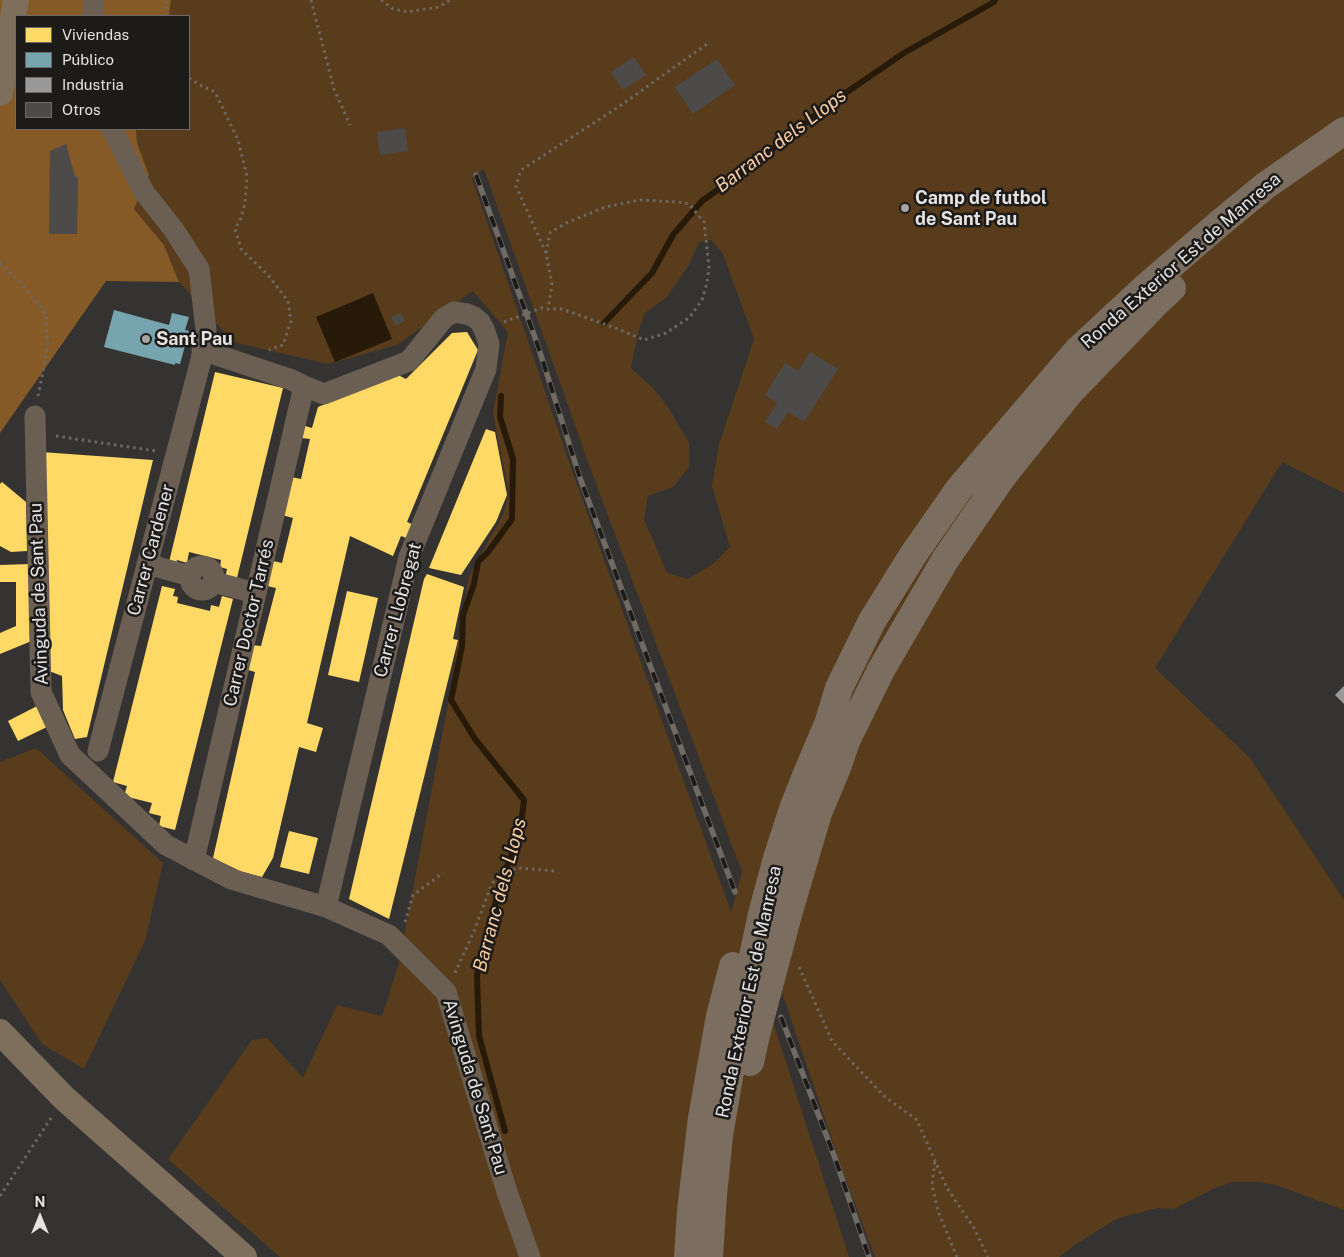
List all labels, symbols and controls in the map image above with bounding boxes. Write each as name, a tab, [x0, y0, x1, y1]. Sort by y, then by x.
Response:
legend	[15, 15, 190, 130]
text: Viviendas	[62, 26, 129, 43]
text: Público	[62, 51, 114, 68]
text: Industria	[62, 76, 124, 93]
water label: Barranc dels Llops	[711, 84, 851, 198]
text: Otros	[62, 101, 101, 118]
street label: Ronda Exterior Est de Manresa	[1077, 168, 1285, 354]
place label: Camp de futbol de Sant Pau	[915, 187, 1047, 230]
marker: Camp de futbol de Sant Pau	[899, 202, 911, 214]
place label: Sant Pau	[156, 328, 233, 350]
marker: Sant Pau	[140, 333, 152, 345]
street label: Carrer Cardener	[123, 482, 179, 618]
street label: Avinguda de Sant Pau	[25, 502, 53, 686]
street label: Carrer Doctor Tarrés	[219, 537, 279, 709]
street label: Carrer Llobregat	[370, 540, 426, 680]
water label: Barranc dels Llops	[468, 816, 532, 974]
street label: Ronda Exterior Est de Manresa	[712, 864, 786, 1120]
street label: Avinguda de Sant Pau	[438, 997, 512, 1177]
north arrow	[15, 1192, 65, 1242]
text: N	[35, 1194, 45, 1210]

